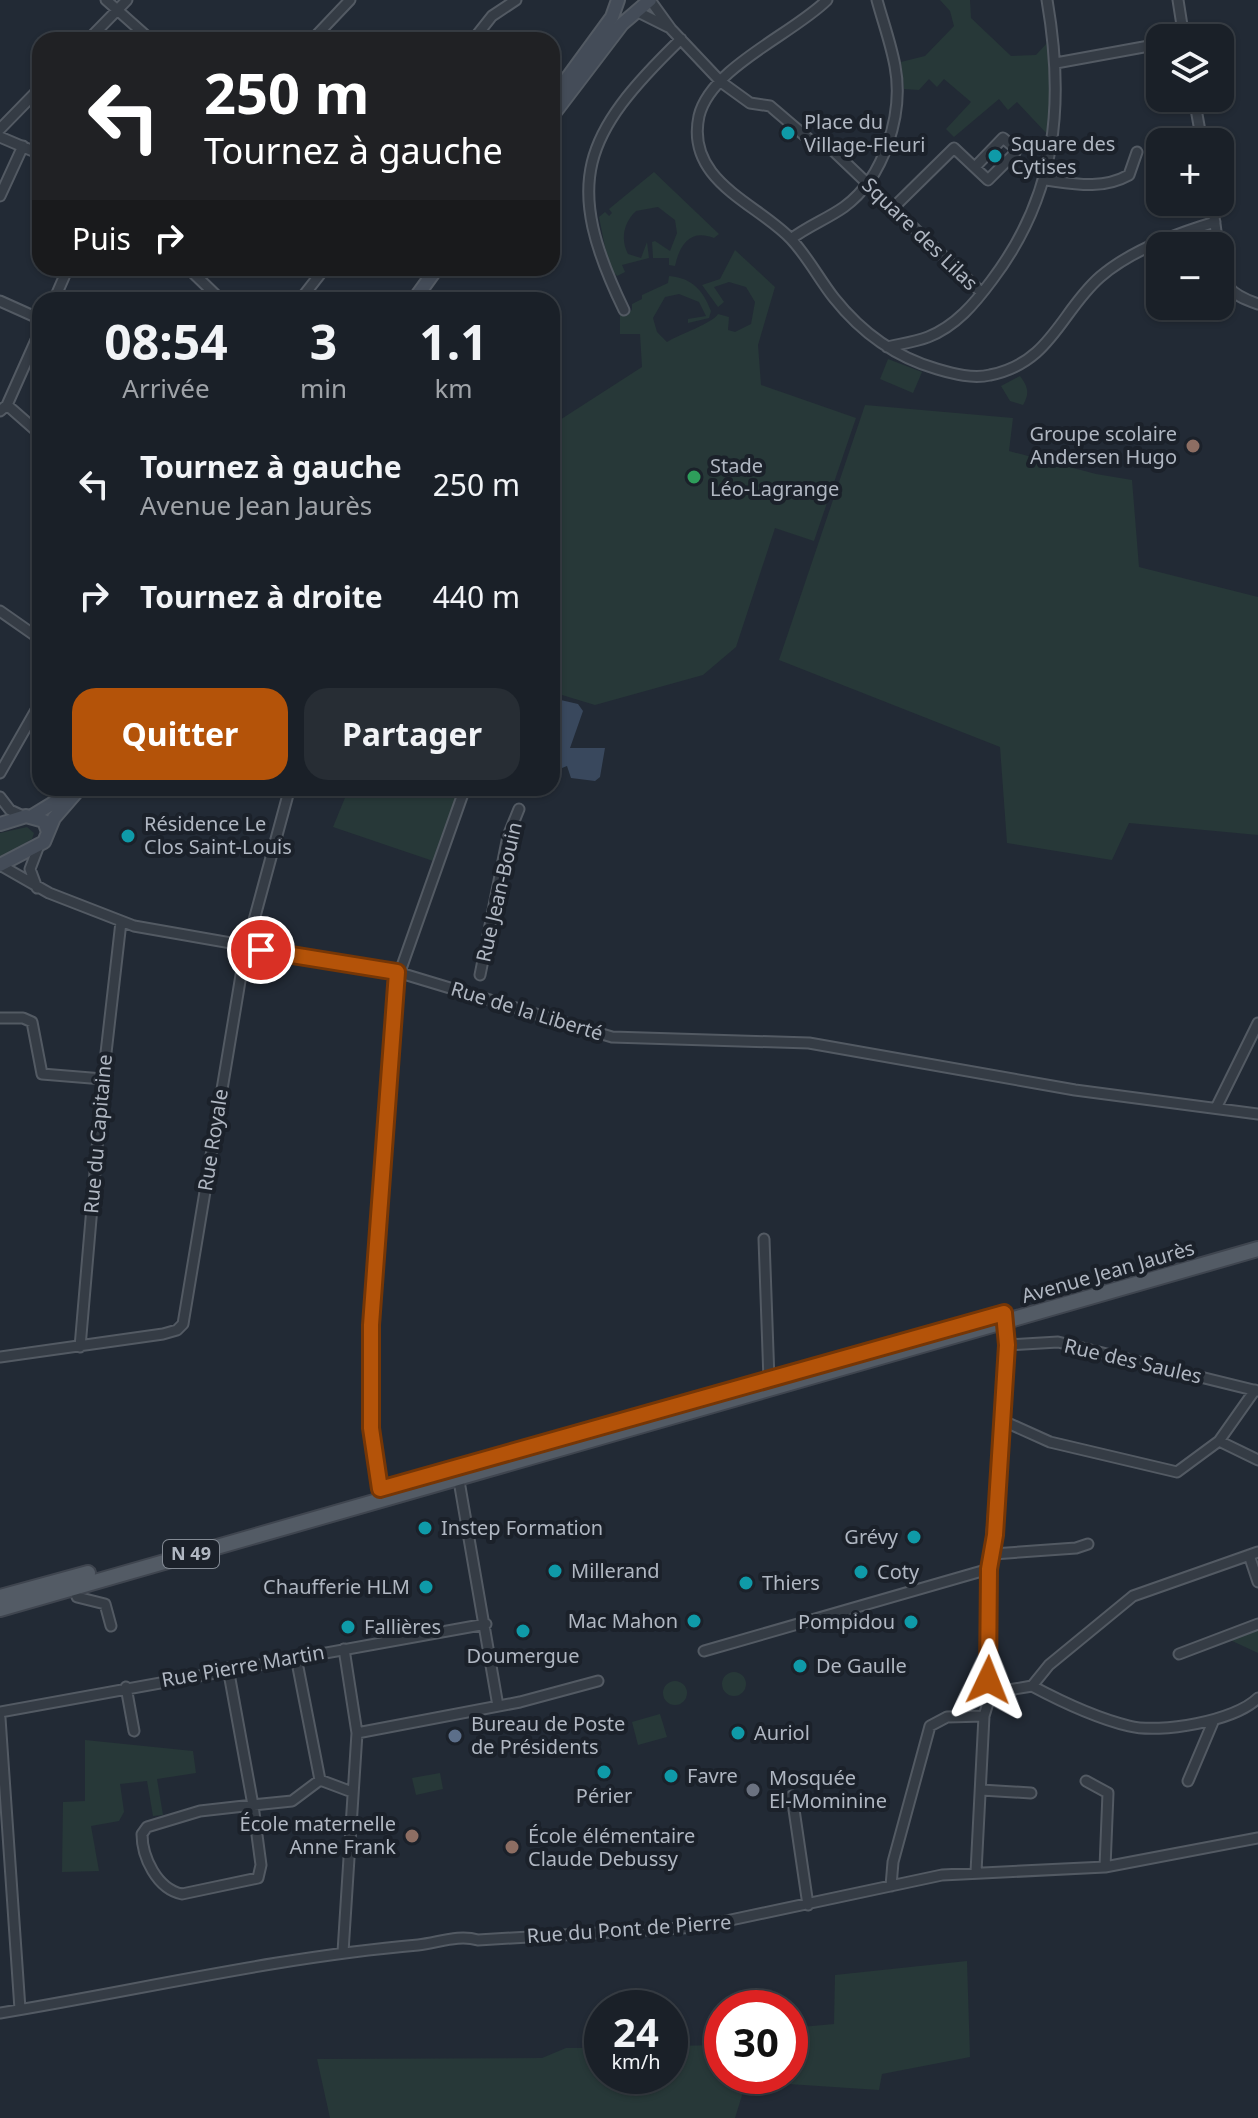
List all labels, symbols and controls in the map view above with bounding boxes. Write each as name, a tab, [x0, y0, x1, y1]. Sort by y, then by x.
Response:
map controls	[1146, 24, 1234, 320]
button: layers	[1146, 24, 1234, 112]
text: 250 m	[204, 54, 369, 130]
icon: left	[72, 64, 176, 168]
place label: Place du Village-Fleuri	[804, 108, 925, 158]
marker: Place du Village-Fleuri	[779, 124, 797, 142]
text: Tournez à gauche	[204, 126, 503, 175]
button: +	[1146, 128, 1234, 216]
place label: Square des Cytises	[1011, 130, 1115, 180]
marker: Square des Cytises	[986, 147, 1004, 165]
street label: Square des Lilas	[857, 171, 984, 296]
icon: right	[147, 216, 191, 260]
text: Puis	[72, 218, 131, 259]
button: −	[1146, 232, 1234, 320]
text: 08:54	[104, 309, 228, 374]
text: 3	[310, 309, 337, 374]
text: 1.1	[419, 309, 488, 374]
text: Arrivée	[122, 370, 210, 406]
text: min	[300, 370, 347, 406]
text: km	[434, 370, 473, 406]
place label: Groupe scolaire Andersen Hugo	[1029, 420, 1177, 470]
marker: Groupe scolaire Andersen Hugo	[1184, 437, 1202, 455]
text: Tournez à gauche	[140, 446, 402, 487]
place label: Stade Léo-Lagrange	[710, 452, 839, 502]
icon: left	[72, 462, 116, 506]
text: 250 m	[433, 464, 520, 505]
marker: Stade Léo-Lagrange	[685, 468, 703, 486]
text: Avenue Jean Jaurès	[140, 487, 372, 523]
icon: right	[72, 574, 116, 618]
text: Tournez à droite	[140, 576, 383, 617]
text: 440 m	[433, 576, 520, 617]
button: Quitter	[72, 688, 288, 780]
button: Partager	[304, 688, 520, 780]
place label: Résidence Le Clos Saint-Louis	[144, 810, 292, 860]
street label: Rue Jean-Bouin	[469, 819, 528, 965]
marker: Résidence Le Clos Saint-Louis	[119, 827, 137, 845]
pin	[227, 916, 295, 984]
icon: arrive	[239, 928, 283, 972]
street label: Rue de la Liberté	[448, 975, 606, 1046]
street label: Rue du Capitaine	[77, 1053, 118, 1215]
street label: Rue Royale	[191, 1087, 234, 1193]
street label: Avenue Jean Jaurès	[1018, 1234, 1197, 1309]
street label: Rue des Saules	[1062, 1332, 1204, 1389]
place label: Instep Formation	[441, 1514, 603, 1541]
marker: Instep Formation	[416, 1519, 434, 1537]
place label: Grévy	[844, 1523, 899, 1550]
marker: Grévy	[905, 1528, 923, 1546]
road number: N 49	[163, 1540, 219, 1568]
place label: Millerand	[571, 1557, 660, 1584]
place label: Coty	[877, 1558, 920, 1585]
marker: Millerand	[546, 1562, 564, 1580]
marker: Coty	[852, 1563, 870, 1581]
place label: Thiers	[762, 1569, 820, 1596]
place label: Chaufferie HLM	[263, 1573, 410, 1600]
marker: Thiers	[737, 1574, 755, 1592]
marker: Chaufferie HLM	[417, 1578, 435, 1596]
place label: Mac Mahon	[568, 1607, 678, 1634]
place label: Pompidou	[798, 1608, 895, 1635]
marker: Mac Mahon	[685, 1612, 703, 1630]
place label: Fallières	[364, 1613, 441, 1640]
marker: Pompidou	[902, 1613, 920, 1631]
marker: Fallières	[339, 1618, 357, 1636]
marker: Doumergue	[514, 1622, 532, 1640]
street label: Rue Pierre Martin	[159, 1638, 326, 1693]
position arrow	[946, 1638, 1030, 1722]
place label: Doumergue	[466, 1642, 580, 1669]
place label: De Gaulle	[816, 1652, 907, 1679]
marker: De Gaulle	[791, 1657, 809, 1675]
place label: Bureau de Poste de Présidents	[471, 1710, 625, 1760]
place label: Auriol	[754, 1719, 810, 1746]
marker: Auriol	[729, 1724, 747, 1742]
marker: Bureau de Poste de Présidents	[446, 1727, 464, 1745]
place label: Favre	[687, 1762, 738, 1789]
marker: Périer	[595, 1763, 613, 1781]
place label: Mosquée El-Mominine	[769, 1764, 887, 1814]
marker: Favre	[662, 1767, 680, 1785]
marker: Mosquée El-Mominine	[744, 1781, 762, 1799]
place label: Périer	[576, 1782, 632, 1809]
place label: École maternelle Anne Frank	[240, 1810, 396, 1860]
place label: École élémentaire Claude Debussy	[528, 1822, 695, 1872]
marker: École maternelle Anne Frank	[403, 1827, 421, 1845]
marker: École élémentaire Claude Debussy	[503, 1838, 521, 1856]
street label: Rue du Pont de Pierre	[526, 1908, 732, 1949]
speed limit sign: 30	[704, 1990, 808, 2094]
text: 24	[613, 2004, 659, 2059]
text: km/h	[611, 2048, 661, 2075]

